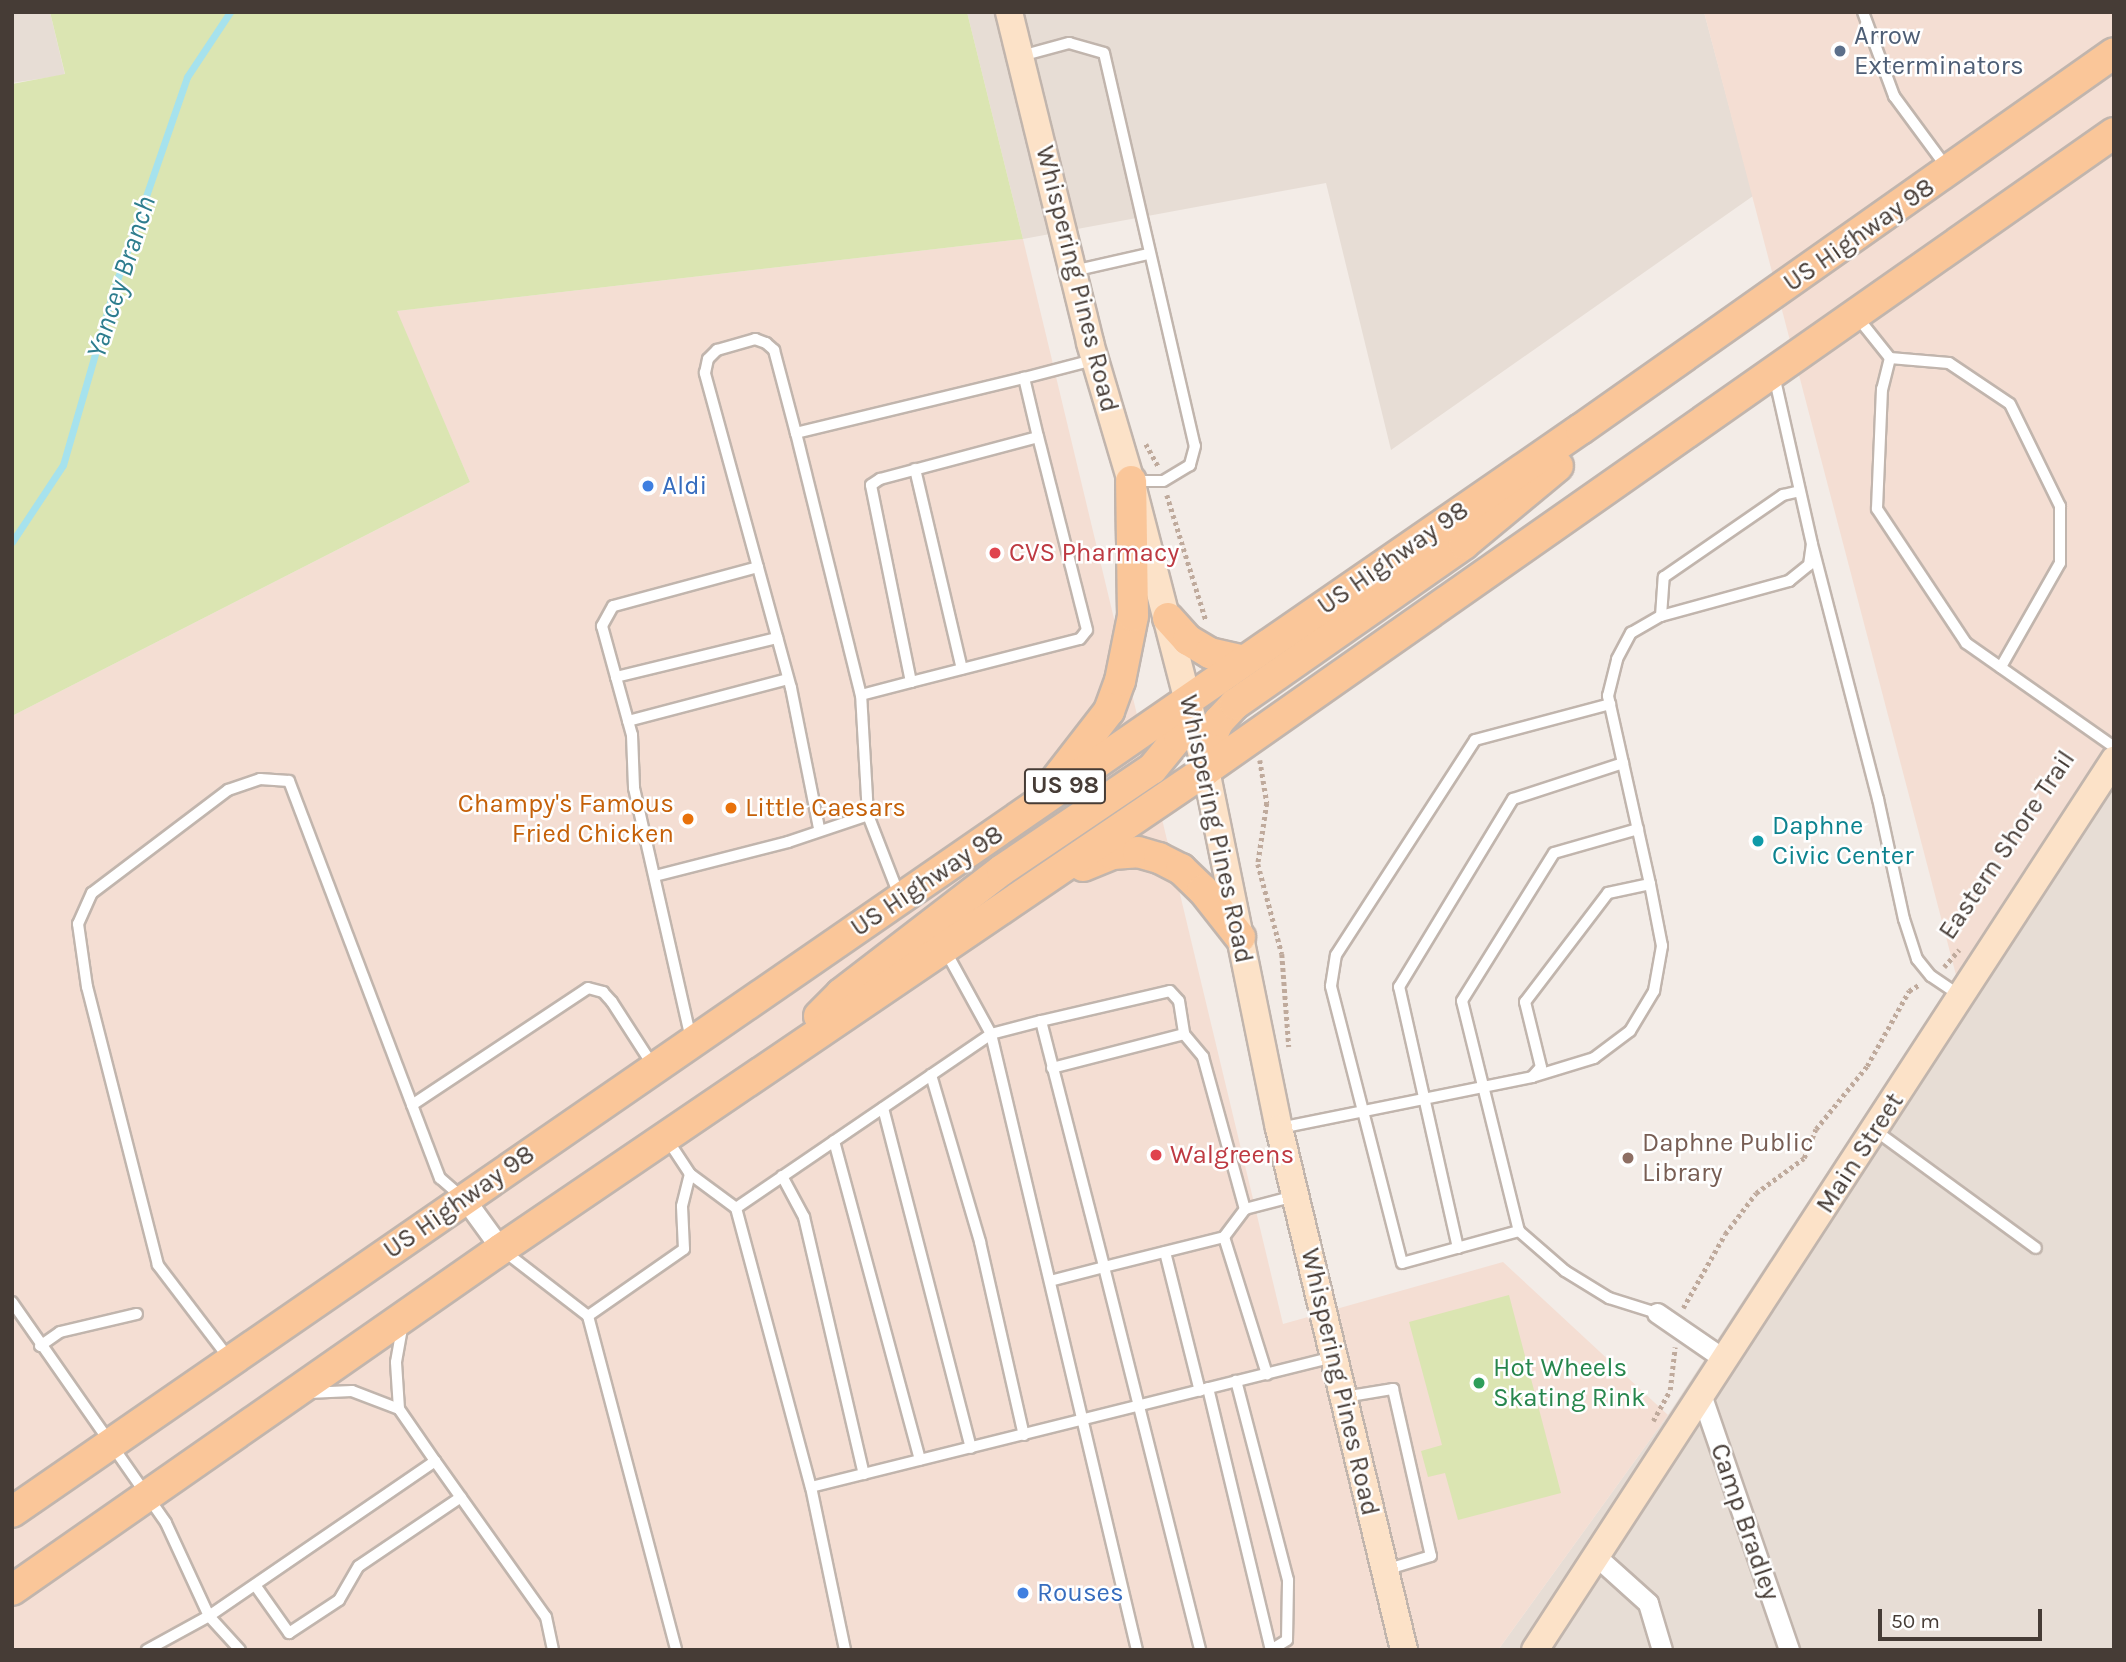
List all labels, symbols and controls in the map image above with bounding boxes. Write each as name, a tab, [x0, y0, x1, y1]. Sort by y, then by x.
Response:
place label: Arrow Exterminators	[1854, 20, 2024, 82]
marker: Arrow Exterminators	[1832, 43, 1848, 59]
street label: Whispering Pines Road	[1029, 143, 1125, 415]
street label: US Highway 98	[1778, 172, 1940, 298]
water label: Yancey Branch	[79, 192, 163, 362]
place label: Aldi	[662, 470, 707, 502]
marker: Aldi	[640, 478, 656, 494]
street label: US Highway 98	[1312, 495, 1474, 621]
place label: CVS Pharmacy	[1009, 537, 1179, 569]
marker: CVS Pharmacy	[987, 545, 1003, 561]
street label: Whispering Pines Road	[1172, 692, 1260, 966]
street label: Eastern Shore Trail	[1932, 745, 2082, 945]
road number: US 98	[1023, 766, 1107, 806]
place label: Champy's Famous Fried Chicken	[458, 788, 674, 850]
place label: Little Caesars	[745, 792, 906, 824]
marker: Little Caesars	[723, 800, 739, 816]
place label: Daphne Civic Center	[1772, 810, 1914, 872]
marker: Champy's Famous Fried Chicken	[680, 811, 696, 827]
street label: US Highway 98	[845, 819, 1009, 943]
marker: Daphne Civic Center	[1750, 833, 1766, 849]
street label: Main Street	[1810, 1087, 1910, 1219]
place label: Daphne Public Library	[1642, 1127, 1814, 1188]
street label: US Highway 98	[378, 1139, 540, 1265]
place label: Walgreens	[1170, 1139, 1294, 1171]
marker: Walgreens	[1148, 1147, 1164, 1163]
marker: Daphne Public Library	[1620, 1150, 1636, 1166]
street label: Whispering Pines Road	[1294, 1245, 1386, 1519]
place label: Hot Wheels Skating Rink	[1493, 1352, 1646, 1414]
marker: Hot Wheels Skating Rink	[1471, 1375, 1487, 1391]
street label: Camp Bradley	[1704, 1439, 1786, 1605]
place label: Rouses	[1037, 1577, 1124, 1609]
marker: Rouses	[1015, 1585, 1031, 1601]
scale bar	[1881, 1596, 2046, 1640]
text: 50 m	[1891, 1609, 1940, 1633]

